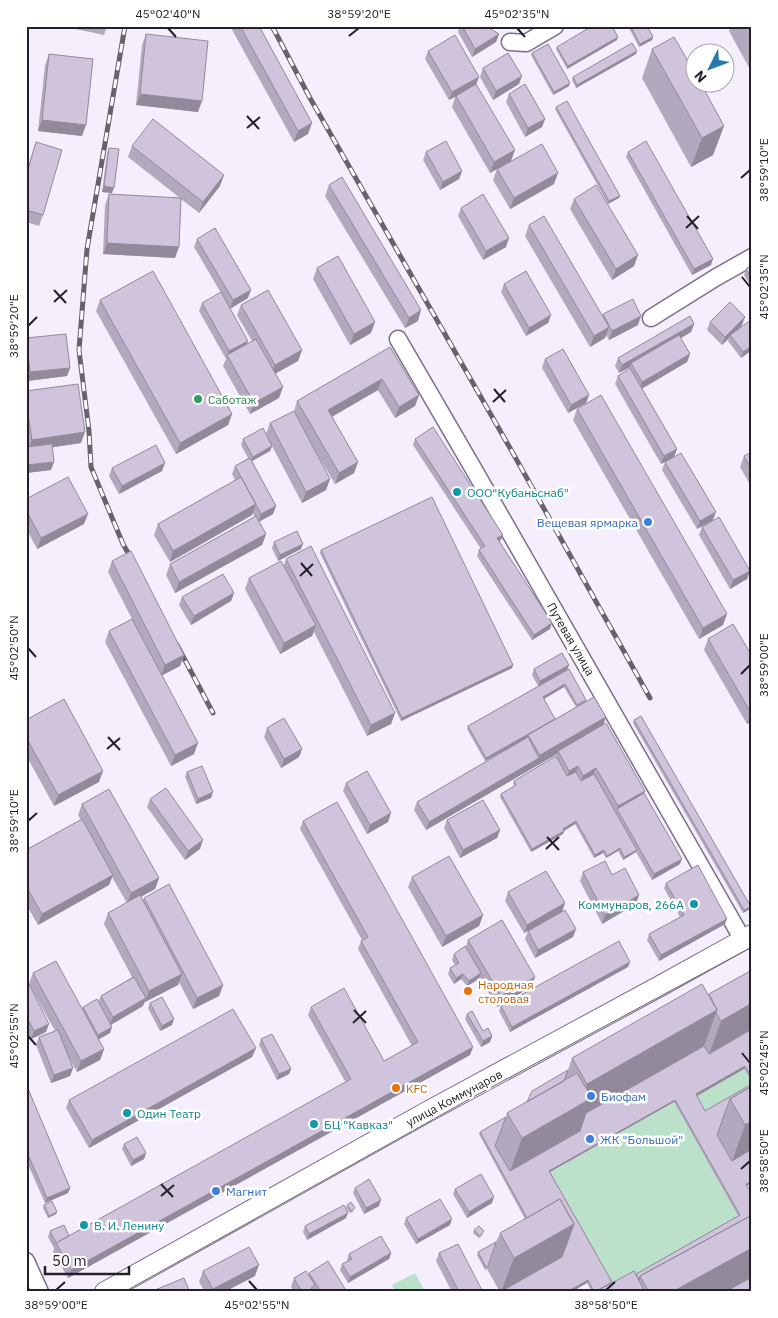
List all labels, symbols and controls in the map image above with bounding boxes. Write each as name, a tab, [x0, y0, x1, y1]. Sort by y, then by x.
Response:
text: 45°02'40"N	[135, 6, 201, 21]
text: 38°59'20"E	[327, 6, 391, 21]
text: 45°02'35"N	[484, 6, 550, 21]
north arrow	[686, 42, 736, 92]
text: N	[690, 67, 710, 86]
text: 38°59'10"E	[756, 138, 771, 202]
text: 45°02'35"N	[756, 254, 771, 320]
text: 38°59'20"E	[6, 294, 21, 358]
place label: Саботаж	[208, 392, 256, 407]
marker: Саботаж	[192, 393, 204, 405]
place label: ООО"Кубаньснаб"	[467, 485, 569, 500]
marker: ООО"Кубаньснаб"	[451, 486, 463, 498]
place label: Вещевая ярмарка	[537, 515, 639, 530]
marker: Вещевая ярмарка	[642, 516, 654, 528]
street label: Путевая улица	[544, 600, 598, 679]
text: 45°02'50"N	[6, 615, 21, 681]
text: 38°59'00"E	[756, 633, 771, 697]
text: 38°59'10"E	[6, 789, 21, 853]
place label: Коммунаров, 266А	[578, 897, 684, 912]
marker: Коммунаров, 266А	[688, 898, 700, 910]
place label: Народная столовая	[478, 977, 534, 1006]
marker: Народная столовая	[462, 985, 474, 997]
text: 45°02'55"N	[6, 1003, 21, 1069]
text: 45°02'45"N	[756, 1030, 771, 1096]
street label: улица Коммунаров	[403, 1066, 505, 1130]
place label: KFC	[406, 1081, 428, 1096]
marker: KFC	[390, 1082, 402, 1094]
place label: Биофам	[601, 1089, 646, 1104]
marker: Биофам	[585, 1090, 597, 1102]
place label: Один Театр	[137, 1106, 201, 1121]
marker: Один Театр	[121, 1107, 133, 1119]
place label: БЦ "Кавказ"	[324, 1117, 393, 1132]
marker: БЦ "Кавказ"	[308, 1118, 320, 1130]
text: 38°58'50"E	[756, 1129, 771, 1193]
place label: ЖК "Большой"	[600, 1132, 683, 1147]
marker: ЖК "Большой"	[584, 1133, 596, 1145]
place label: Магнит	[226, 1184, 267, 1199]
marker: Магнит	[210, 1185, 222, 1197]
place label: В. И. Ленину	[94, 1218, 164, 1233]
marker: В. И. Ленину	[78, 1219, 90, 1231]
scale bar	[45, 1243, 129, 1275]
text: 50 m	[52, 1251, 87, 1270]
text: 38°59'00"E	[24, 1297, 88, 1312]
text: 45°02'55"N	[224, 1297, 290, 1312]
text: 38°58'50"E	[574, 1297, 638, 1312]

